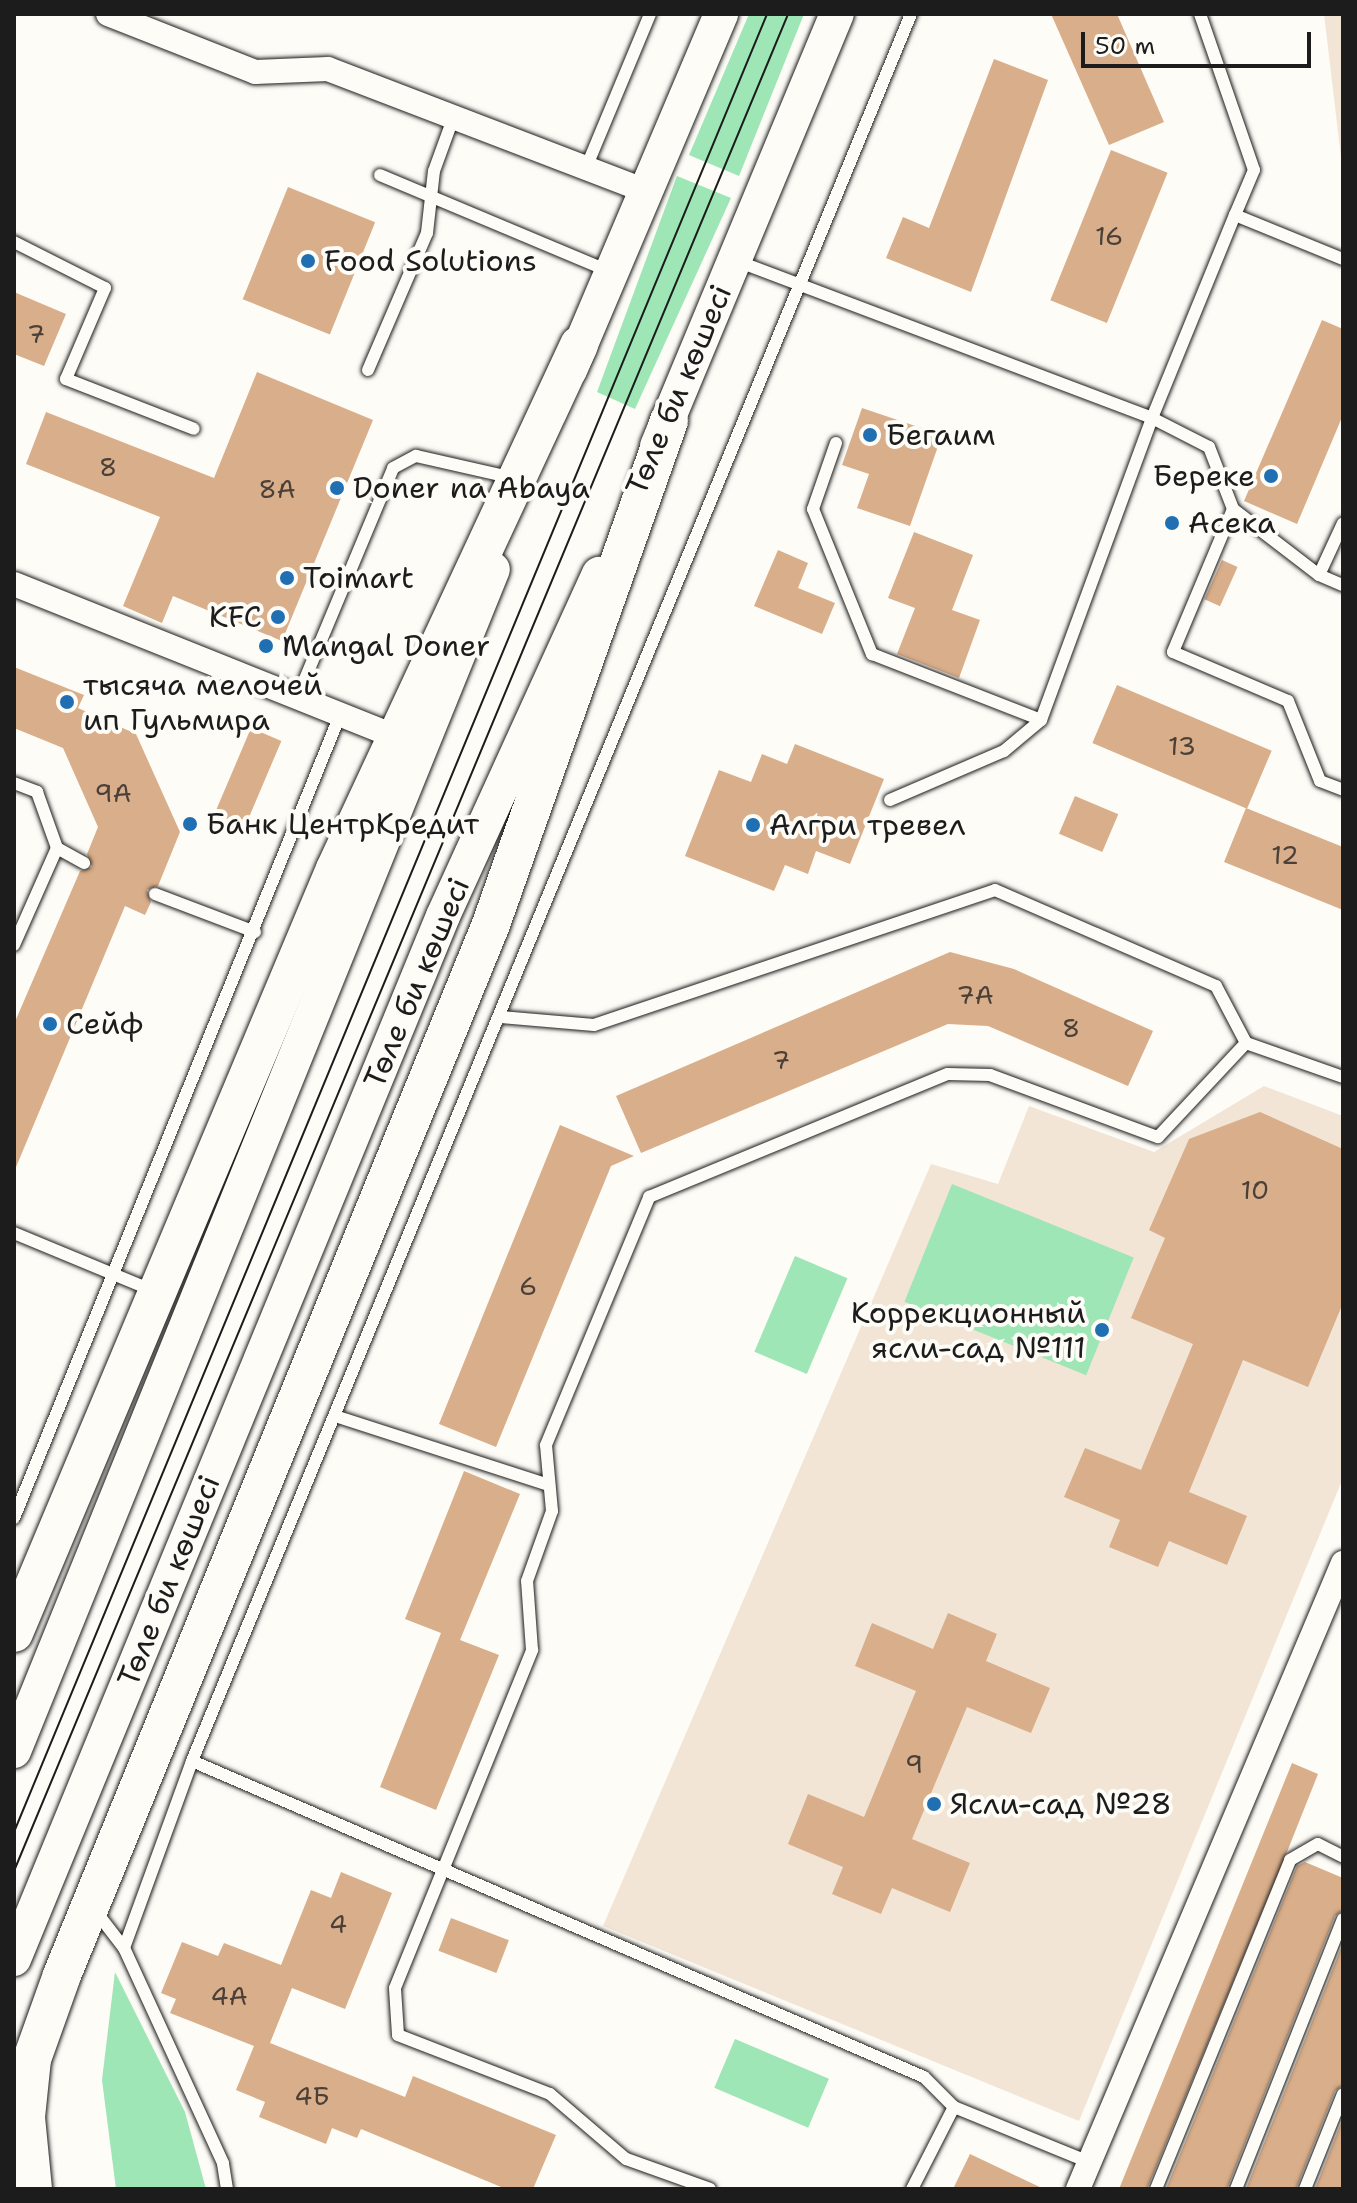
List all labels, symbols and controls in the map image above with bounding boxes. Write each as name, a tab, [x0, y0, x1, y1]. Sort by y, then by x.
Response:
scale bar	[1085, 16, 1315, 66]
text: 50 m	[1095, 30, 1155, 62]
house number: 16	[1095, 220, 1123, 252]
place label: Food Solutions	[324, 243, 537, 279]
marker: Food Solutions	[299, 252, 317, 270]
street label: Төле би көшесі	[619, 280, 739, 500]
house number: 7	[27, 318, 45, 350]
place label: Бегаим	[886, 417, 995, 453]
marker: Бегаим	[861, 426, 879, 444]
house number: 8	[99, 451, 117, 483]
place label: Береке	[1153, 458, 1255, 494]
marker: Береке	[1262, 467, 1280, 485]
place label: Doner na Abaya	[353, 470, 590, 506]
house number: 8А	[258, 473, 296, 505]
marker: Doner na Abaya	[328, 479, 346, 497]
place label: Асека	[1188, 505, 1276, 541]
marker: Асека	[1163, 514, 1181, 532]
place label: Toimart	[303, 560, 414, 596]
marker: Toimart	[278, 569, 296, 587]
place label: KFC	[209, 599, 262, 635]
marker: KFC	[269, 608, 287, 626]
place label: Mangal Doner	[282, 628, 490, 664]
marker: Mangal Doner	[257, 637, 275, 655]
place label: тысяча мелочей ип Гульмира	[83, 667, 323, 738]
marker: тысяча мелочей ип Гульмира	[58, 693, 76, 711]
house number: 13	[1168, 730, 1196, 762]
house number: 9А	[94, 777, 132, 809]
place label: Банк ЦентрКредит	[206, 806, 479, 842]
place label: Алгри тревел	[769, 807, 965, 843]
marker: Банк ЦентрКредит	[181, 815, 199, 833]
marker: Алгри тревел	[744, 816, 762, 834]
house number: 12	[1271, 839, 1299, 871]
street label: Төле би көшесі	[357, 873, 477, 1093]
house number: 7А	[956, 979, 994, 1011]
place label: Сейф	[66, 1006, 143, 1042]
house number: 8	[1062, 1012, 1080, 1044]
marker: Сейф	[41, 1015, 59, 1033]
house number: 7	[772, 1044, 790, 1076]
house number: 10	[1241, 1174, 1269, 1206]
house number: 6	[519, 1270, 537, 1302]
place label: Коррекционный ясли-сад №111	[851, 1295, 1086, 1366]
marker: Коррекционный ясли-сад №111	[1093, 1321, 1111, 1339]
street label: Төле би көшесі	[110, 1470, 228, 1692]
house number: 9	[905, 1748, 923, 1780]
place label: Ясли-сад №28	[950, 1786, 1172, 1822]
marker: Ясли-сад №28	[925, 1795, 943, 1813]
house number: 4	[329, 1908, 347, 1940]
house number: 4А	[210, 1980, 248, 2012]
house number: 4Б	[294, 2080, 330, 2112]

